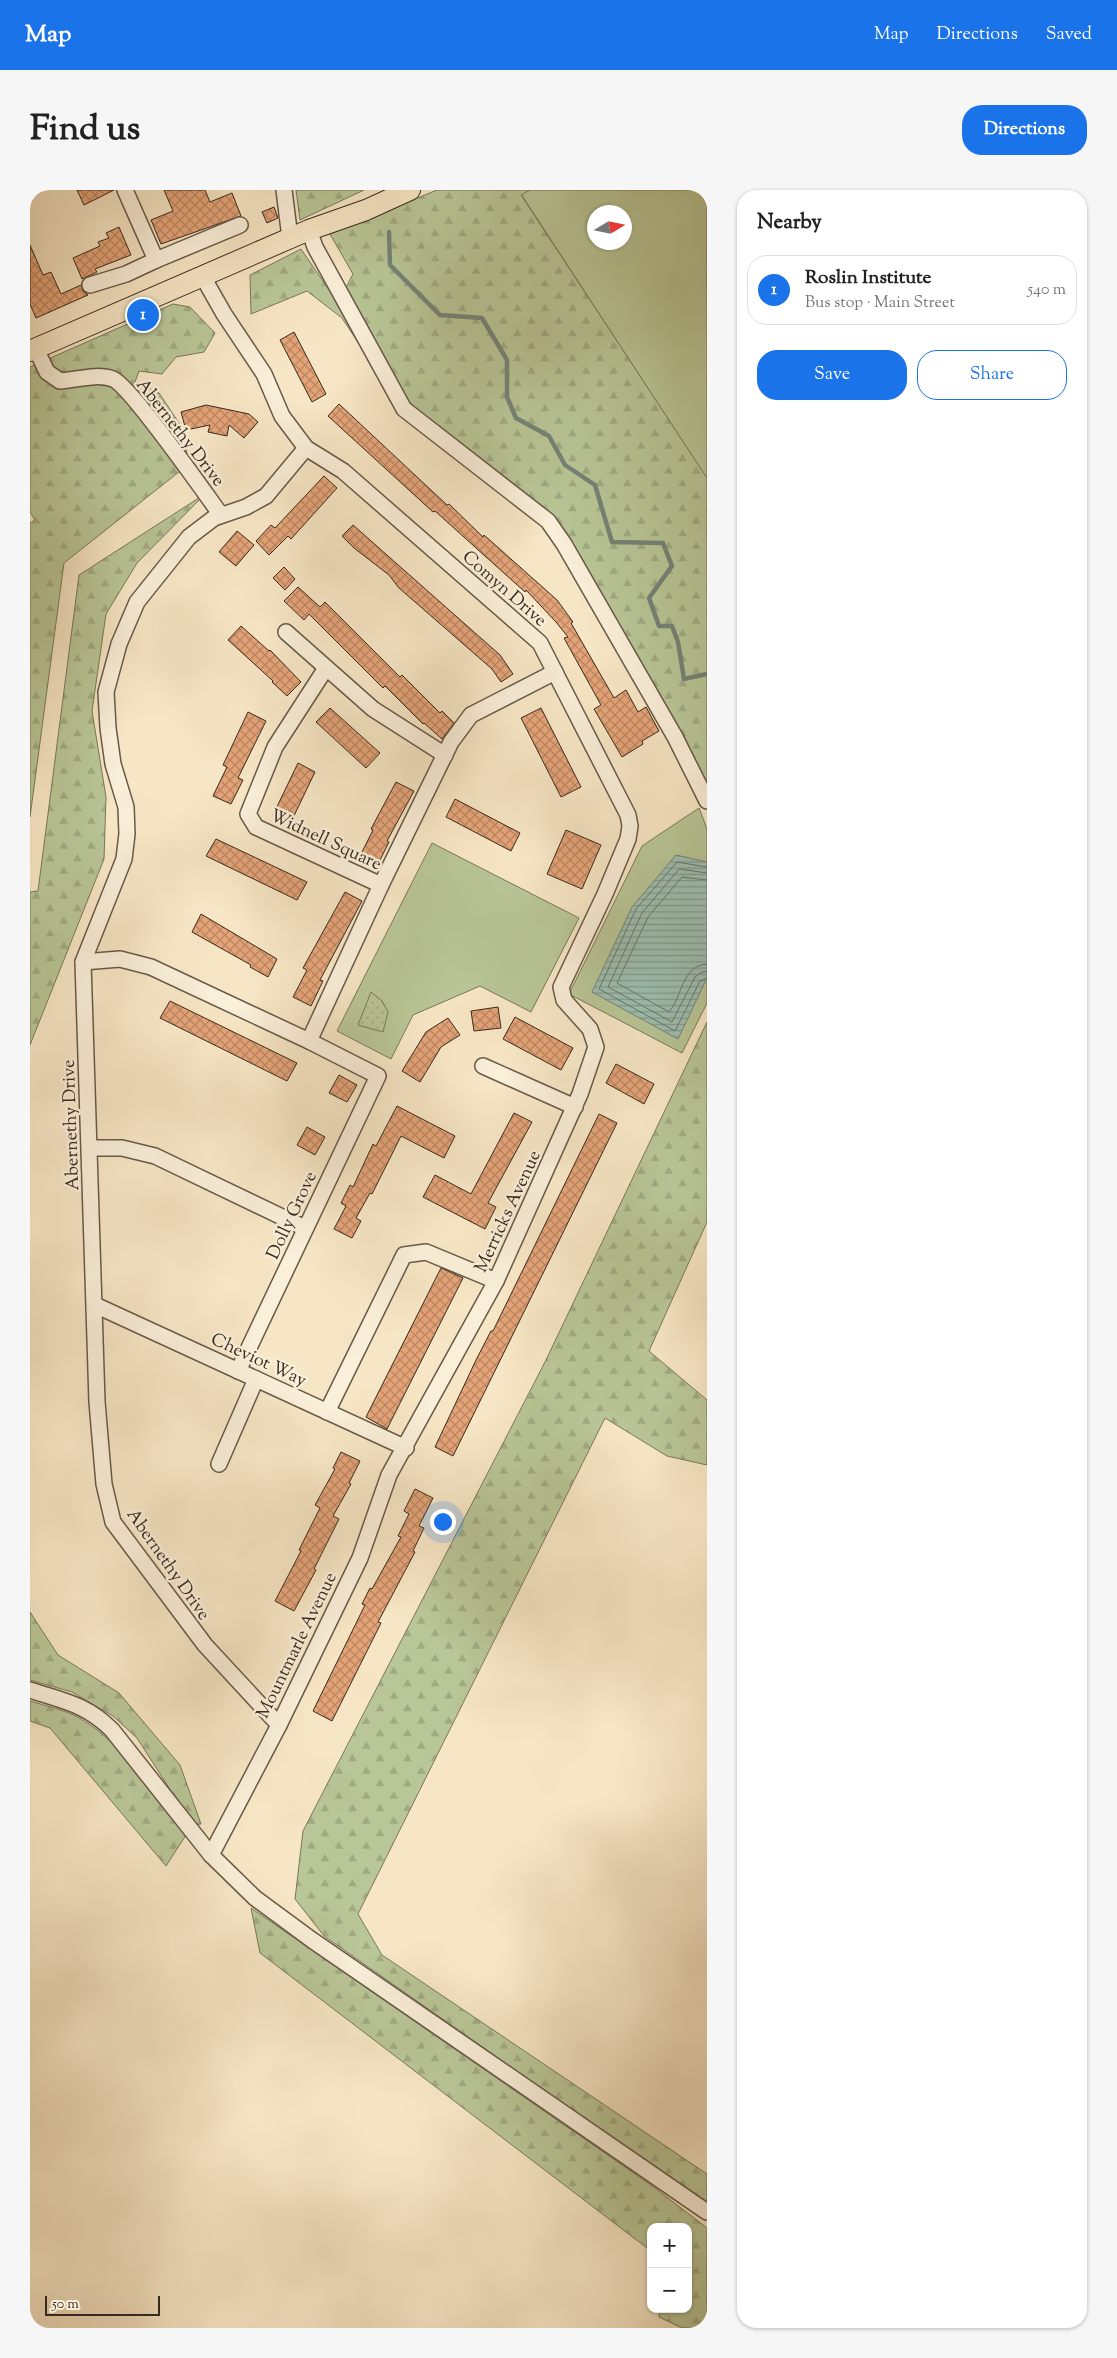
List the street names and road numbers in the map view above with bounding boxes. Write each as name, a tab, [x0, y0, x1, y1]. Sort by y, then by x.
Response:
street label: Abernethy Drive	[129, 374, 230, 493]
street label: Comyn Drive	[456, 545, 552, 634]
street label: Widnell Square	[265, 803, 385, 878]
street label: Abernethy Drive	[57, 1059, 87, 1191]
street label: Merricks Avenue	[469, 1146, 549, 1277]
street label: Dolly Grove	[261, 1167, 325, 1264]
street label: Cheviot Way	[206, 1327, 310, 1394]
street label: Abernethy Drive	[119, 1504, 216, 1626]
street label: Mountmarle Avenue	[251, 1568, 345, 1723]

